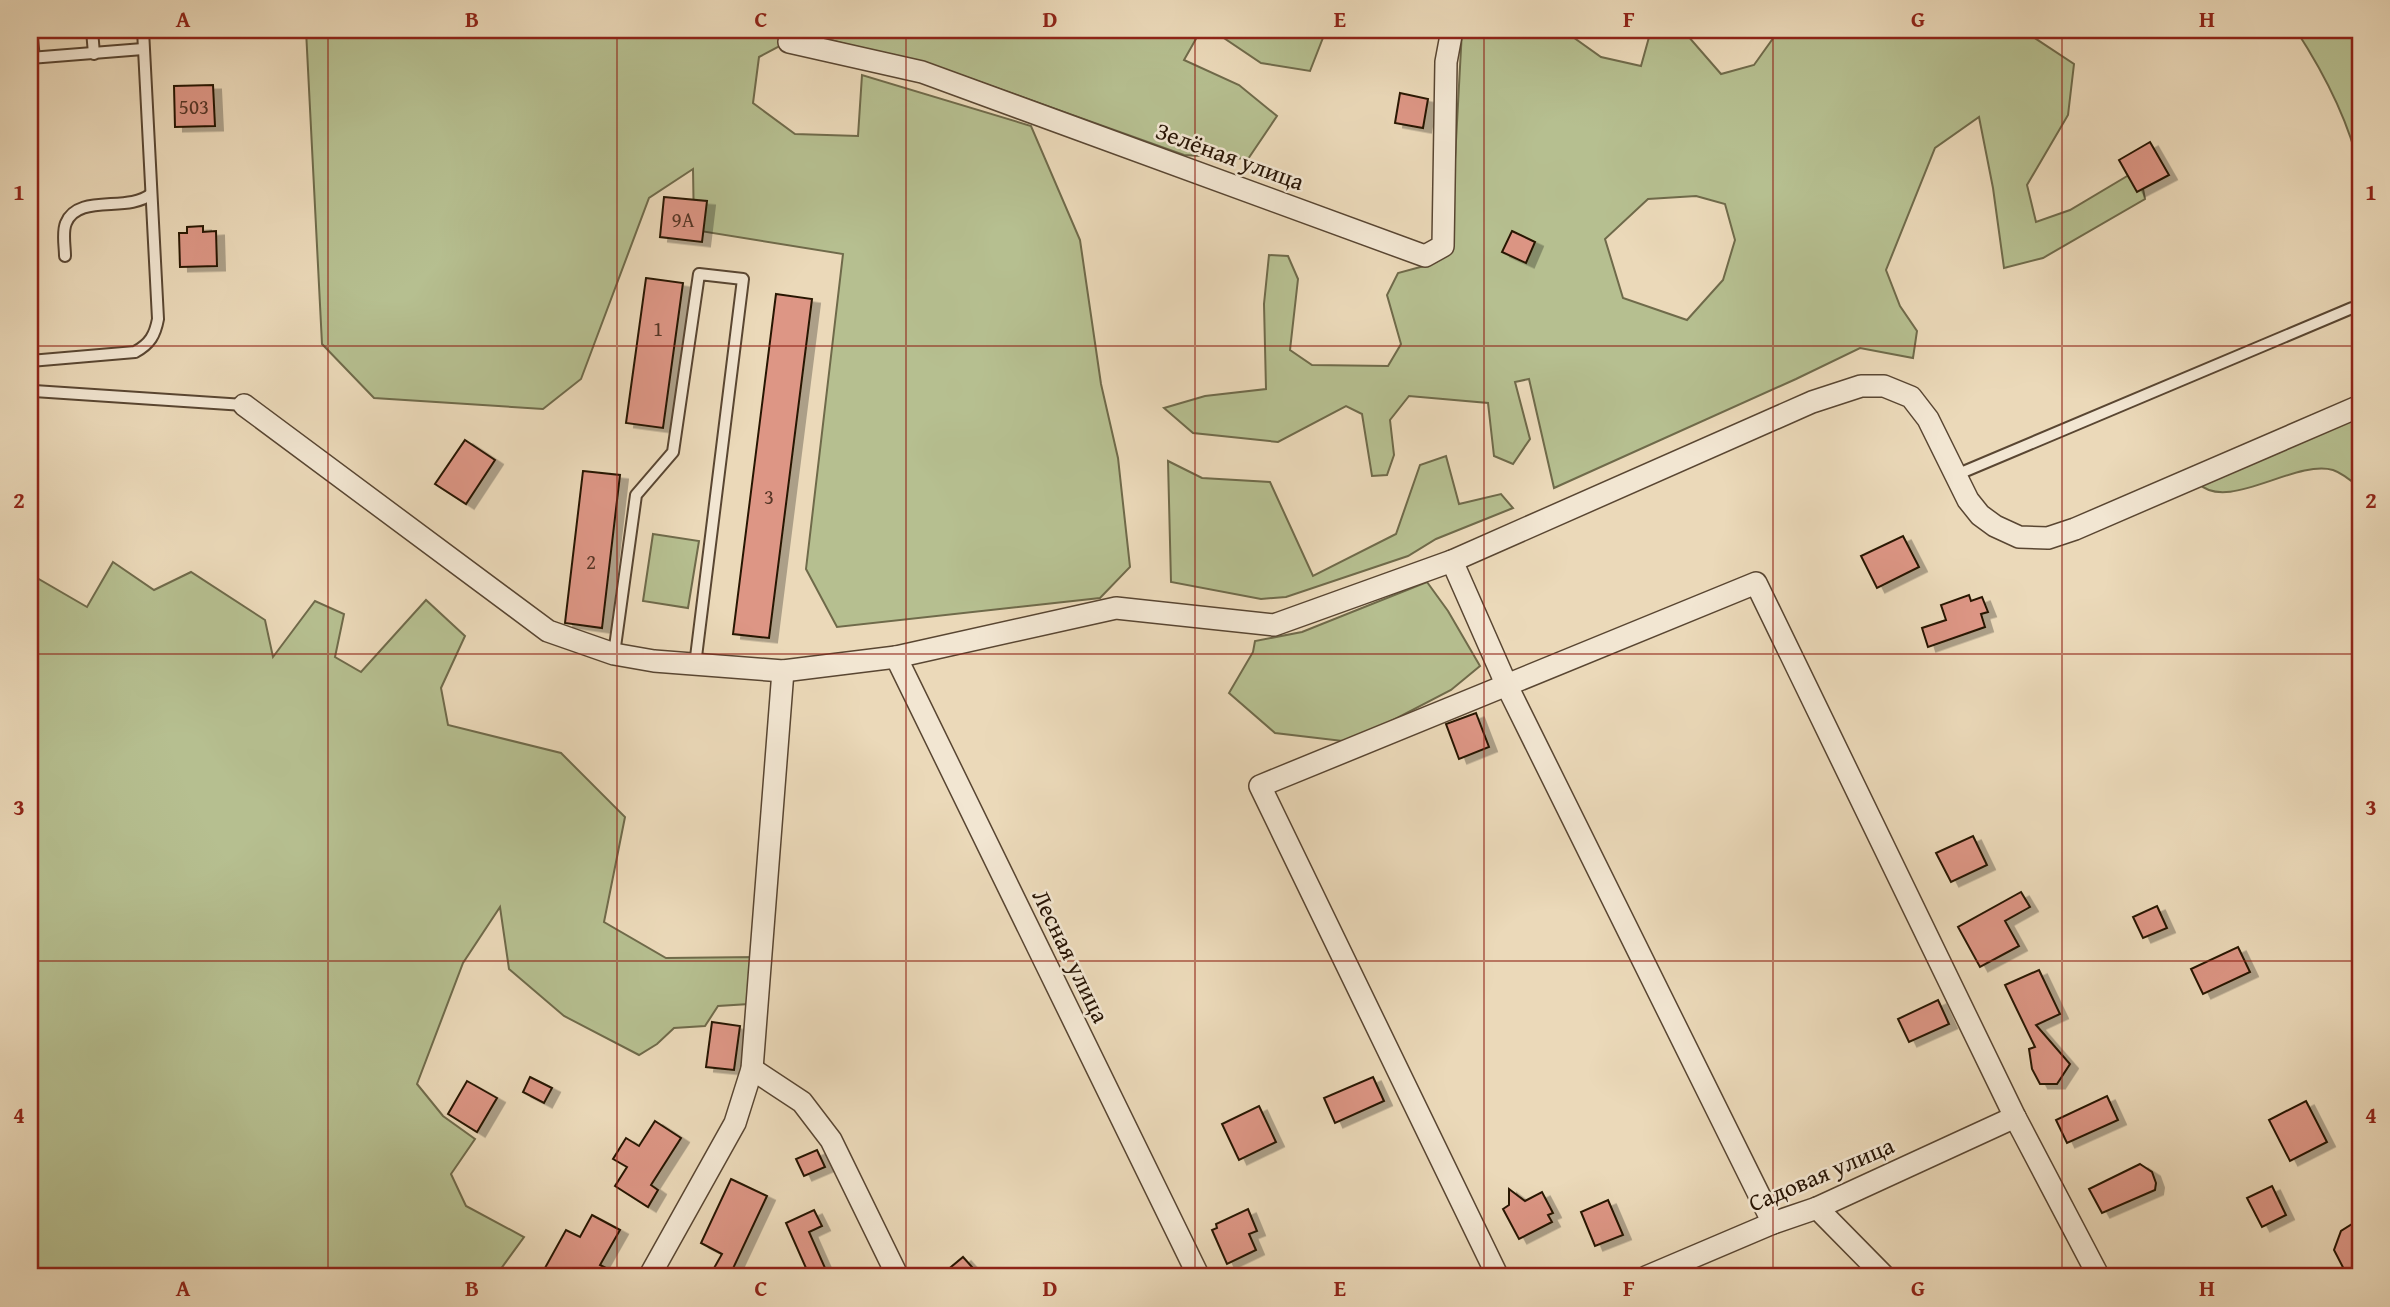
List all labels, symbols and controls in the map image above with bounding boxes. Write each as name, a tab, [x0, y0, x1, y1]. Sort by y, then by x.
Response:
text: A	[176, 2, 191, 35]
text: B	[465, 2, 479, 35]
text: C	[754, 2, 768, 35]
text: D	[1043, 2, 1058, 35]
text: E	[1334, 2, 1346, 35]
text: F	[1623, 2, 1635, 35]
text: G	[1911, 2, 1925, 35]
text: H	[2199, 2, 2215, 35]
house number: 503	[179, 91, 209, 122]
street label: Зелёная улица	[1151, 113, 1310, 199]
text: 1	[13, 175, 25, 208]
text: 1	[2365, 175, 2377, 208]
house number: 9А	[672, 204, 695, 235]
house number: 1	[653, 313, 663, 344]
house number: 3	[764, 481, 774, 512]
text: 2	[13, 483, 25, 516]
text: 2	[2365, 483, 2377, 516]
house number: 2	[586, 546, 596, 577]
text: 3	[13, 790, 25, 823]
text: 3	[2365, 790, 2377, 823]
street label: Лесная улица	[1024, 883, 1119, 1029]
text: 4	[13, 1098, 25, 1131]
text: 4	[2365, 1098, 2377, 1131]
street label: Садовая улица	[1743, 1127, 1900, 1220]
text: A	[176, 1271, 191, 1304]
text: B	[465, 1271, 479, 1304]
text: C	[754, 1271, 768, 1304]
text: D	[1043, 1271, 1058, 1304]
text: E	[1334, 1271, 1346, 1304]
text: F	[1623, 1271, 1635, 1304]
text: G	[1911, 1271, 1925, 1304]
text: H	[2199, 1271, 2215, 1304]

